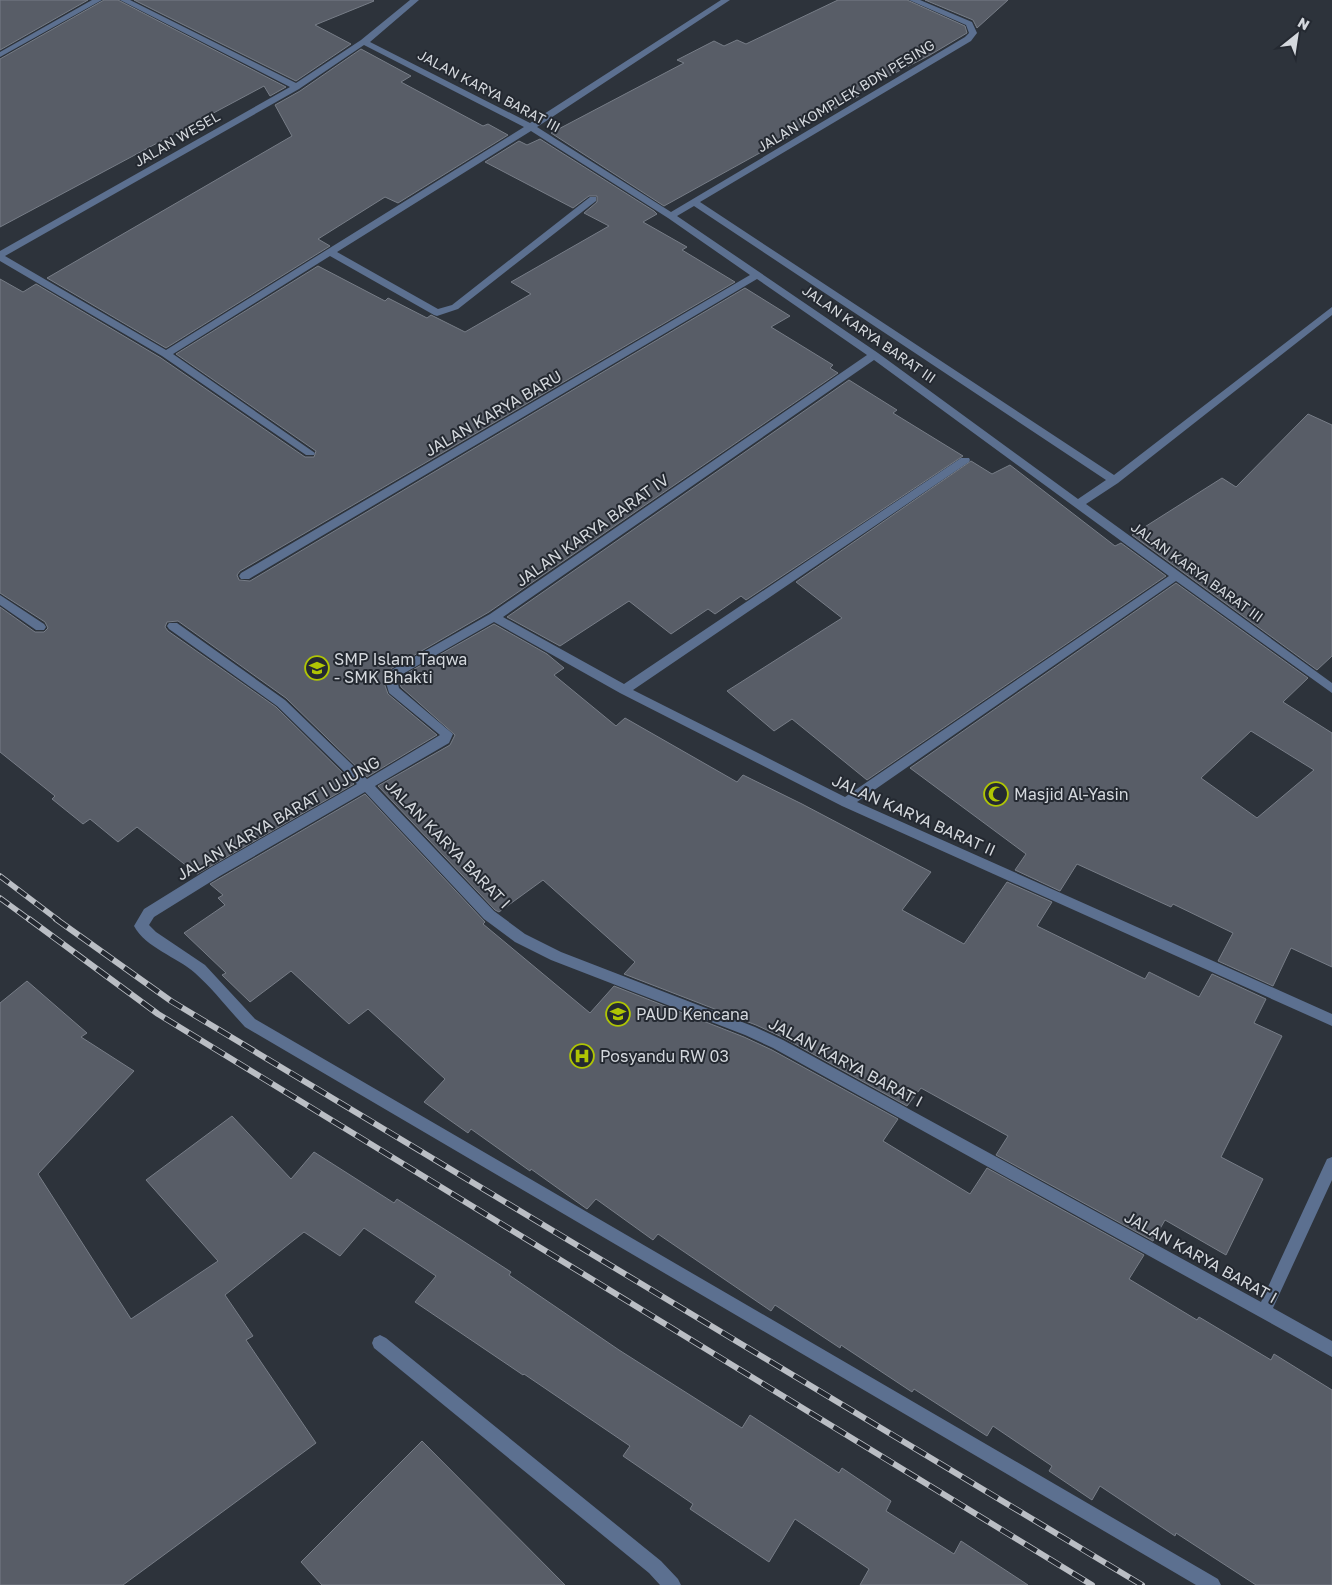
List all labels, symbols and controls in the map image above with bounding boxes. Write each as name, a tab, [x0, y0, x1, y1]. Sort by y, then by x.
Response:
north arrow	[1272, 10, 1322, 60]
text: N	[1295, 13, 1313, 33]
street label: JALAN KOMPLEK BDN PESING	[754, 36, 938, 155]
street label: JALAN KARYA BARAT III	[415, 46, 563, 135]
street label: JALAN WESEL	[131, 107, 223, 170]
street label: JALAN KARYA BARAT III	[799, 281, 939, 386]
street label: JALAN KARYA BARU	[421, 366, 565, 460]
street label: JALAN KARYA BARAT IV	[511, 469, 673, 591]
street label: JALAN KARYA BARAT III	[1128, 518, 1267, 625]
place label: SMP Islam Taqwa - SMK Bhakti	[334, 649, 467, 687]
school or university icon: SMP Islam Taqwa - SMK Bhakti	[304, 655, 330, 681]
street label: JALAN KARYA BARAT I UJUNG	[173, 751, 383, 885]
street label: JALAN KARYA BARAT II	[829, 770, 999, 860]
street label: JALAN KARYA BARAT I	[381, 775, 515, 913]
mosque icon: Masjid Al-Yasin	[983, 781, 1009, 807]
place label: Masjid Al-Yasin	[1014, 784, 1129, 804]
school or university icon: PAUD Kencana	[605, 1001, 631, 1027]
place label: PAUD Kencana	[636, 1004, 749, 1024]
street label: JALAN KARYA BARAT I	[765, 1013, 927, 1111]
hospital icon: Posyandu RW 03	[569, 1043, 595, 1069]
place label: Posyandu RW 03	[600, 1046, 729, 1066]
street label: JALAN KARYA BARAT I	[1121, 1207, 1281, 1307]

